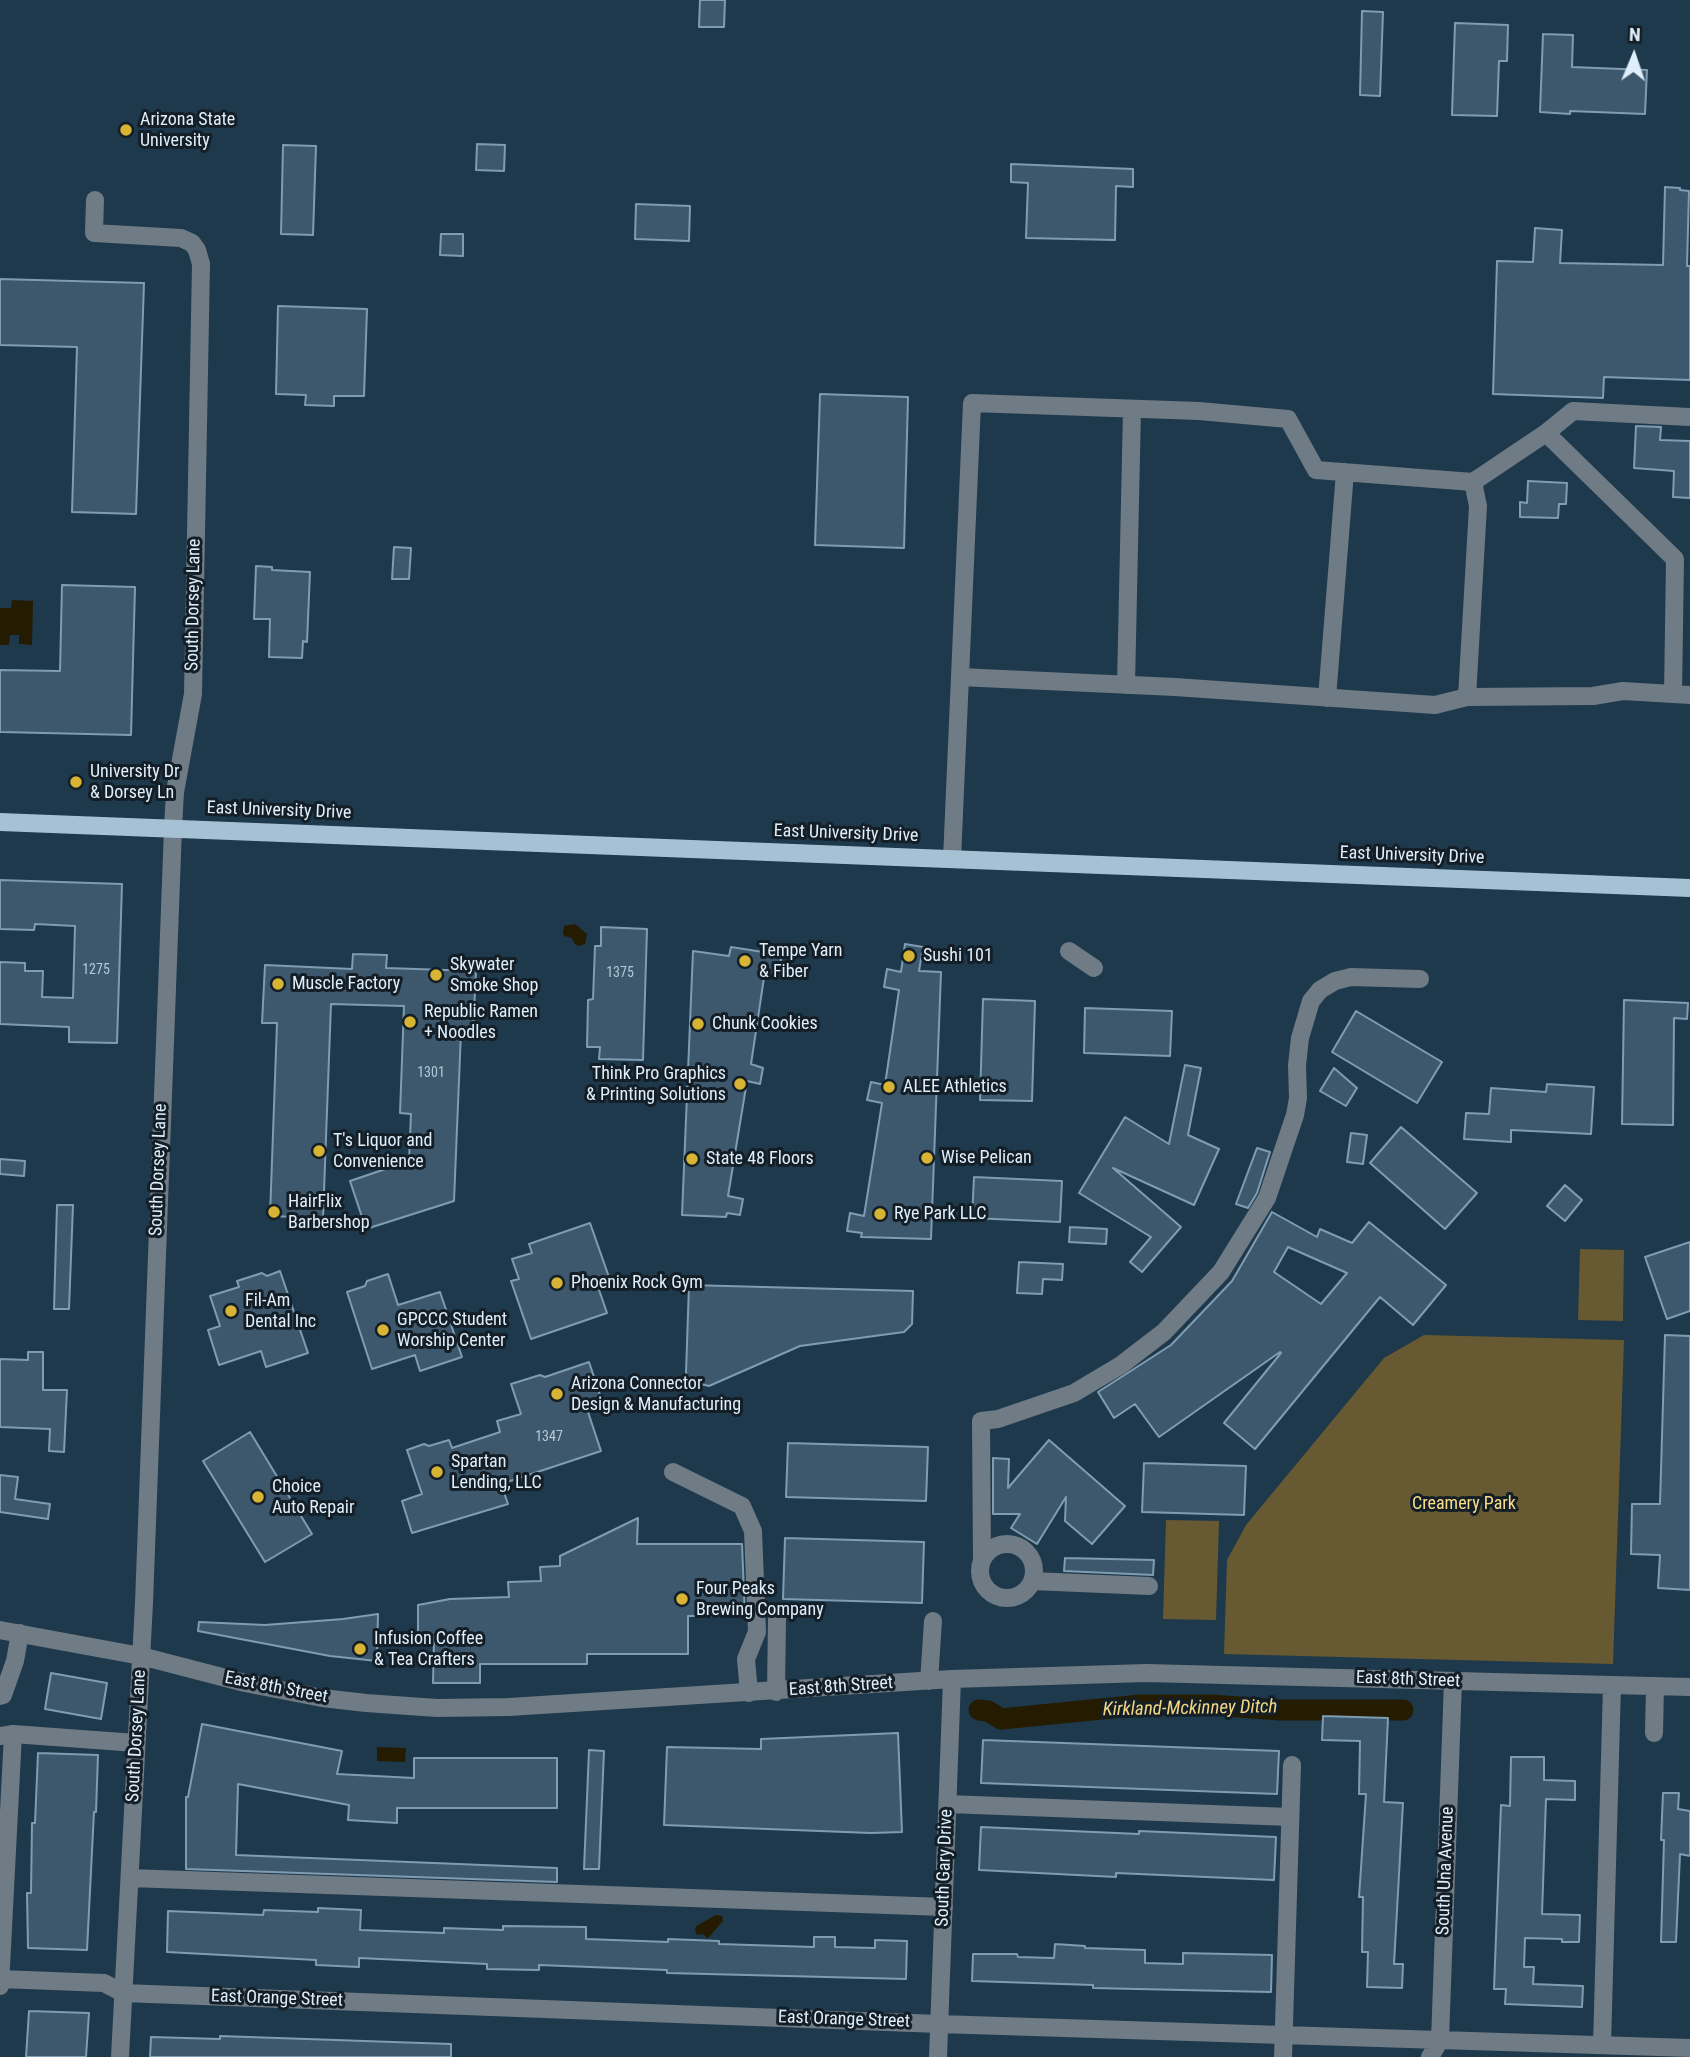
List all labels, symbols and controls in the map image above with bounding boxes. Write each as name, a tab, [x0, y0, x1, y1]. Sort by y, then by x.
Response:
north arrow	[1599, 21, 1669, 91]
text: N	[1629, 23, 1641, 46]
place label: Arizona State University	[140, 109, 235, 152]
marker: Arizona State University	[118, 122, 134, 138]
street label: South Dorsey Lane	[182, 539, 206, 671]
place label: University Dr & Dorsey Ln	[90, 761, 180, 804]
marker: University Dr & Dorsey Ln	[68, 774, 84, 790]
street label: East University Drive	[206, 798, 352, 824]
street label: East University Drive	[773, 821, 919, 847]
street label: East University Drive	[1339, 843, 1485, 869]
place label: Tempe Yarn & Fiber	[759, 940, 843, 982]
place label: Sushi 101	[923, 945, 993, 967]
marker: Sushi 101	[901, 948, 917, 964]
marker: Tempe Yarn & Fiber	[737, 953, 753, 969]
place label: Skywater Smoke Shop	[450, 954, 538, 996]
house number: 1275	[82, 962, 110, 978]
house number: 1375	[606, 965, 634, 981]
marker: Skywater Smoke Shop	[428, 967, 444, 983]
place label: Muscle Factory	[292, 973, 400, 995]
marker: Muscle Factory	[270, 976, 286, 992]
place label: Republic Ramen + Noodles	[424, 1001, 538, 1044]
place label: Chunk Cookies	[712, 1013, 818, 1035]
marker: Republic Ramen + Noodles	[402, 1014, 418, 1030]
marker: Chunk Cookies	[690, 1016, 706, 1032]
place label: Think Pro Graphics & Printing Solutions	[586, 1063, 726, 1106]
house number: 1301	[417, 1065, 445, 1081]
marker: Think Pro Graphics & Printing Solutions	[732, 1076, 748, 1092]
place label: ALEE Athletics	[903, 1076, 1007, 1098]
marker: ALEE Athletics	[881, 1079, 897, 1095]
street label: South Dorsey Lane	[146, 1103, 172, 1237]
place label: T's Liquor and Convenience	[333, 1130, 432, 1172]
marker: T's Liquor and Convenience	[311, 1143, 327, 1159]
place label: Wise Pelican	[941, 1147, 1032, 1169]
place label: State 48 Floors	[706, 1148, 814, 1170]
marker: Wise Pelican	[919, 1150, 935, 1166]
marker: State 48 Floors	[684, 1151, 700, 1167]
place label: HairFlix Barbershop	[288, 1191, 370, 1234]
place label: Rye Park LLC	[894, 1203, 986, 1225]
marker: HairFlix Barbershop	[266, 1204, 282, 1220]
marker: Rye Park LLC	[872, 1206, 888, 1222]
place label: Phoenix Rock Gym	[571, 1272, 703, 1294]
marker: Phoenix Rock Gym	[549, 1275, 565, 1291]
place label: Fil-Am Dental Inc	[245, 1290, 316, 1332]
marker: Fil-Am Dental Inc	[223, 1303, 239, 1319]
place label: GPCCC Student Worship Center	[397, 1309, 507, 1352]
marker: GPCCC Student Worship Center	[375, 1322, 391, 1338]
place label: Arizona Connector Design & Manufacturing	[571, 1373, 741, 1416]
marker: Arizona Connector Design & Manufacturing	[549, 1386, 565, 1402]
house number: 1347	[535, 1429, 563, 1445]
place label: Spartan Lending, LLC	[451, 1451, 542, 1494]
marker: Spartan Lending, LLC	[429, 1464, 445, 1480]
place label: Choice Auto Repair	[272, 1476, 354, 1518]
marker: Choice Auto Repair	[250, 1489, 266, 1505]
park label: Creamery Park	[1412, 1493, 1516, 1515]
place label: Four Peaks Brewing Company	[696, 1578, 824, 1620]
marker: Four Peaks Brewing Company	[674, 1591, 690, 1607]
place label: Infusion Coffee & Tea Crafters	[374, 1628, 483, 1670]
marker: Infusion Coffee & Tea Crafters	[352, 1641, 368, 1657]
street label: East 8th Street	[223, 1667, 329, 1709]
street label: East 8th Street	[1355, 1667, 1461, 1693]
street label: South Dorsey Lane	[123, 1669, 151, 1803]
street label: East 8th Street	[788, 1673, 894, 1701]
water label: Kirkland-Mckinney Ditch	[1102, 1696, 1278, 1722]
street label: South Una Avenue	[1433, 1806, 1459, 1936]
street label: South Gary Drive	[932, 1809, 958, 1927]
street label: East Orange Street	[211, 1986, 343, 2012]
street label: East Orange Street	[778, 2007, 910, 2033]

